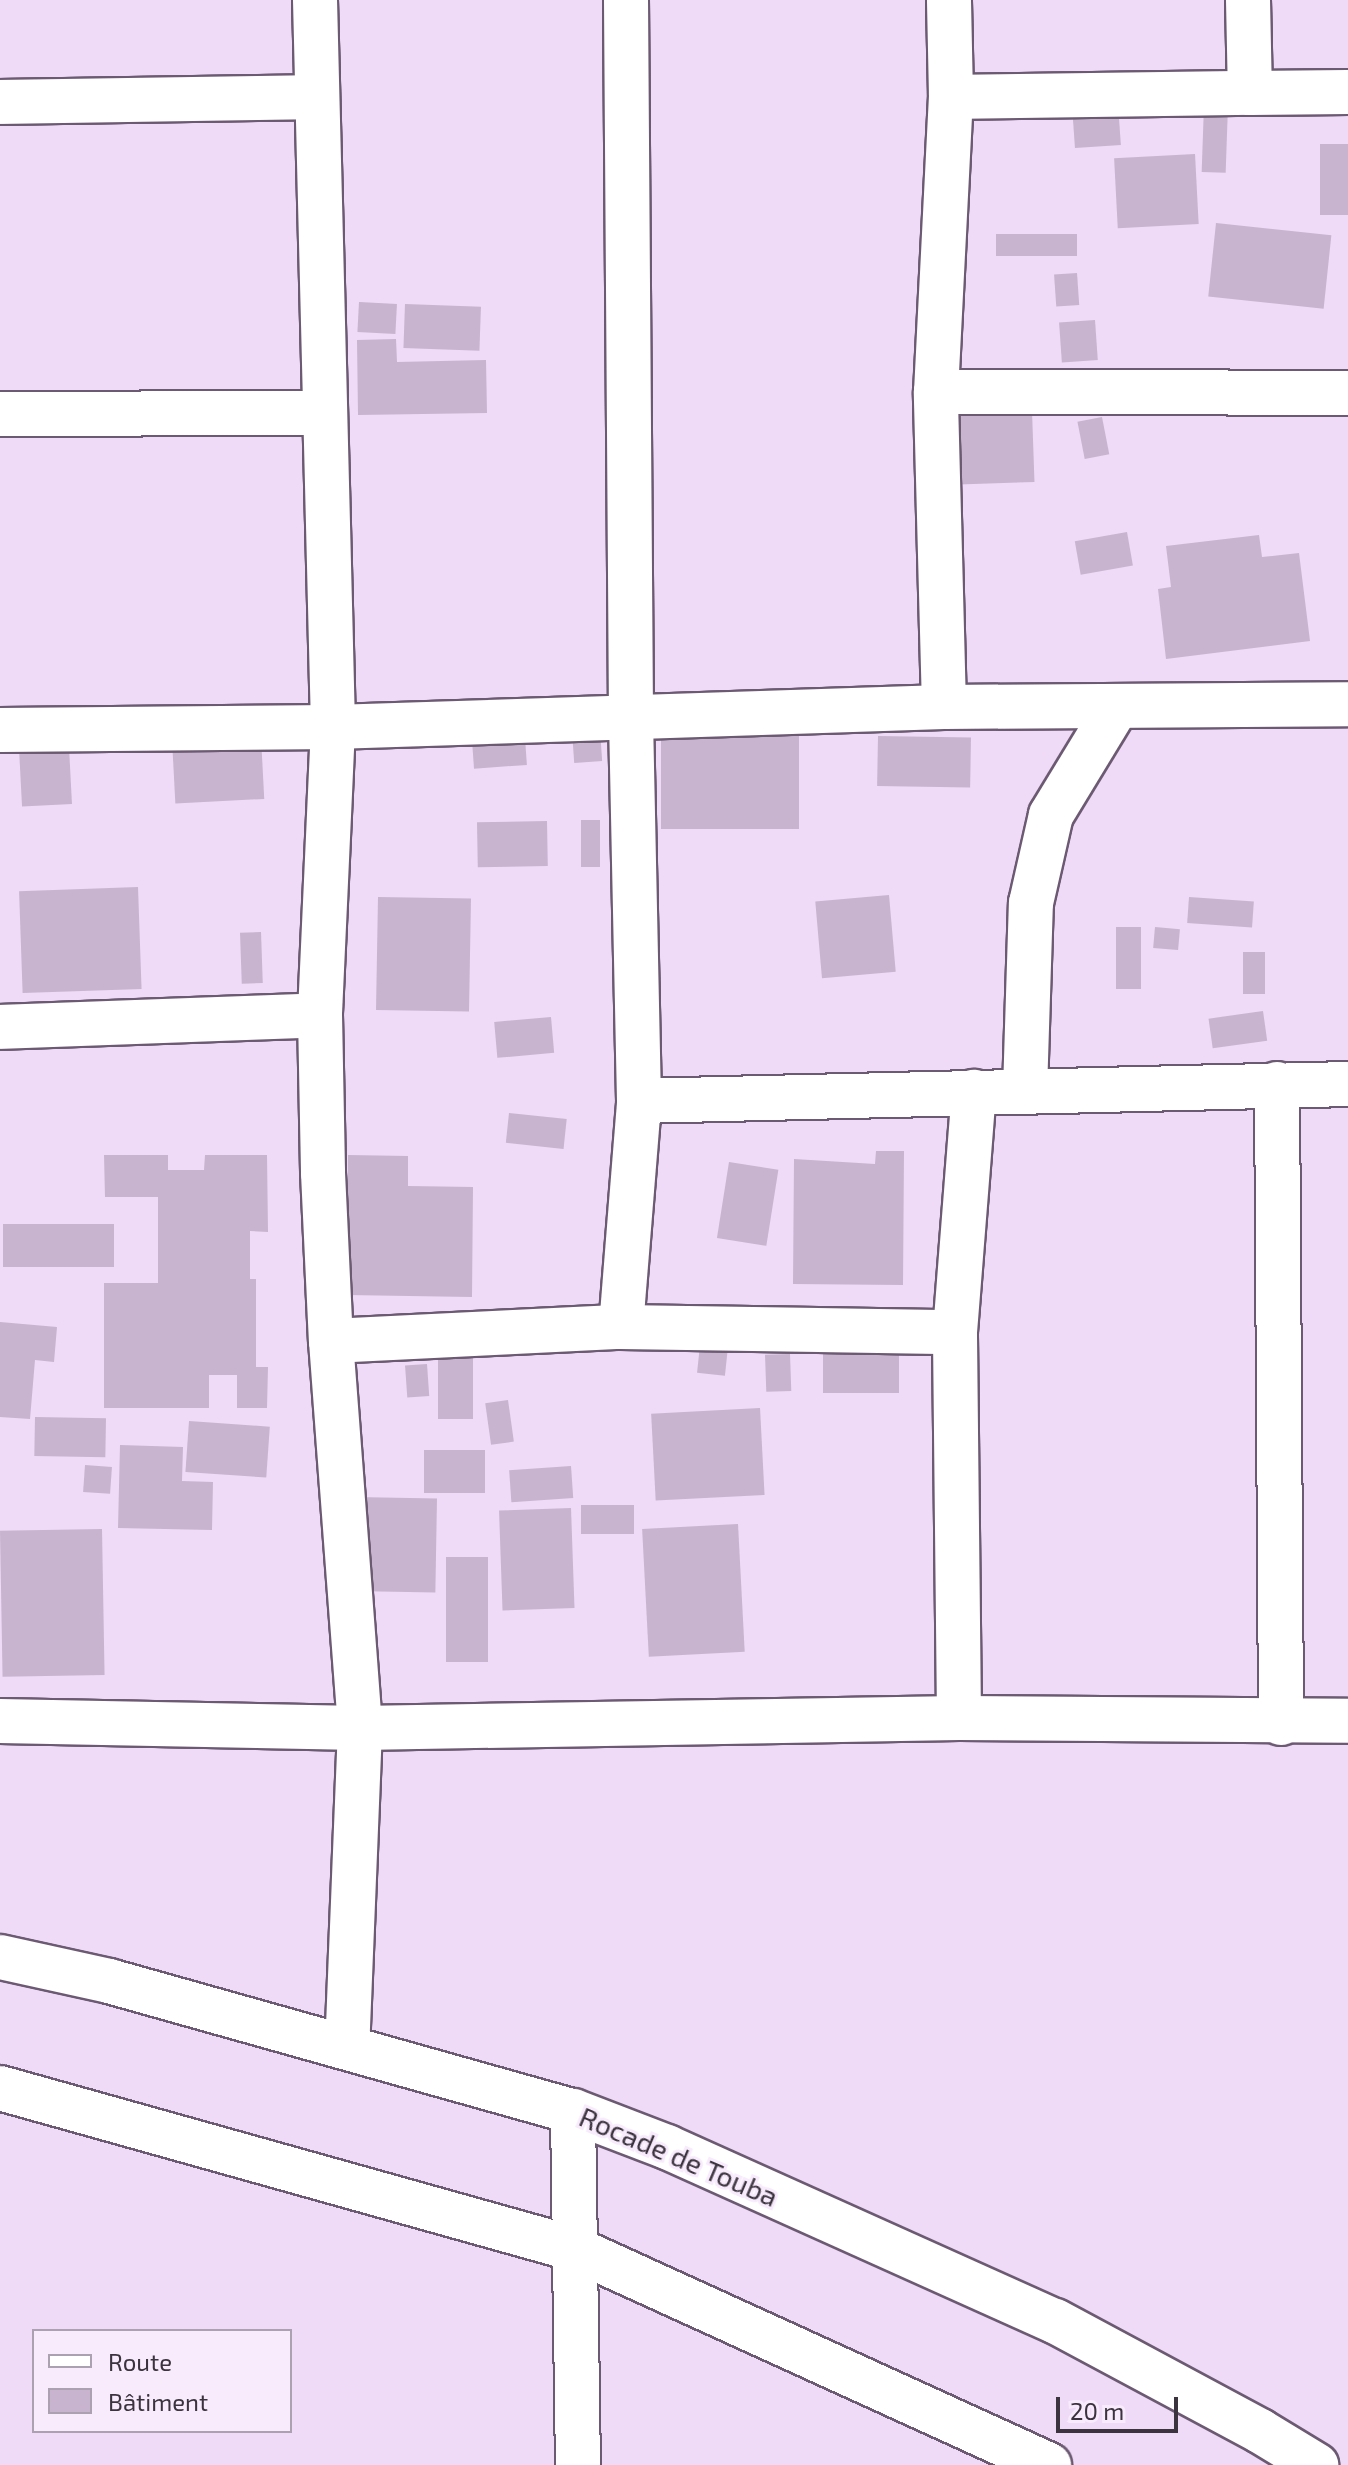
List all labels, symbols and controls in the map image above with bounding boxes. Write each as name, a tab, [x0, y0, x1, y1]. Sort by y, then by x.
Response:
street label: Rocade de Touba	[574, 2099, 784, 2213]
legend	[32, 2329, 292, 2433]
text: Route	[108, 2347, 172, 2376]
scale bar	[1060, 2381, 1182, 2431]
text: Bâtiment	[108, 2387, 208, 2416]
text: 20 m	[1070, 2396, 1124, 2425]

